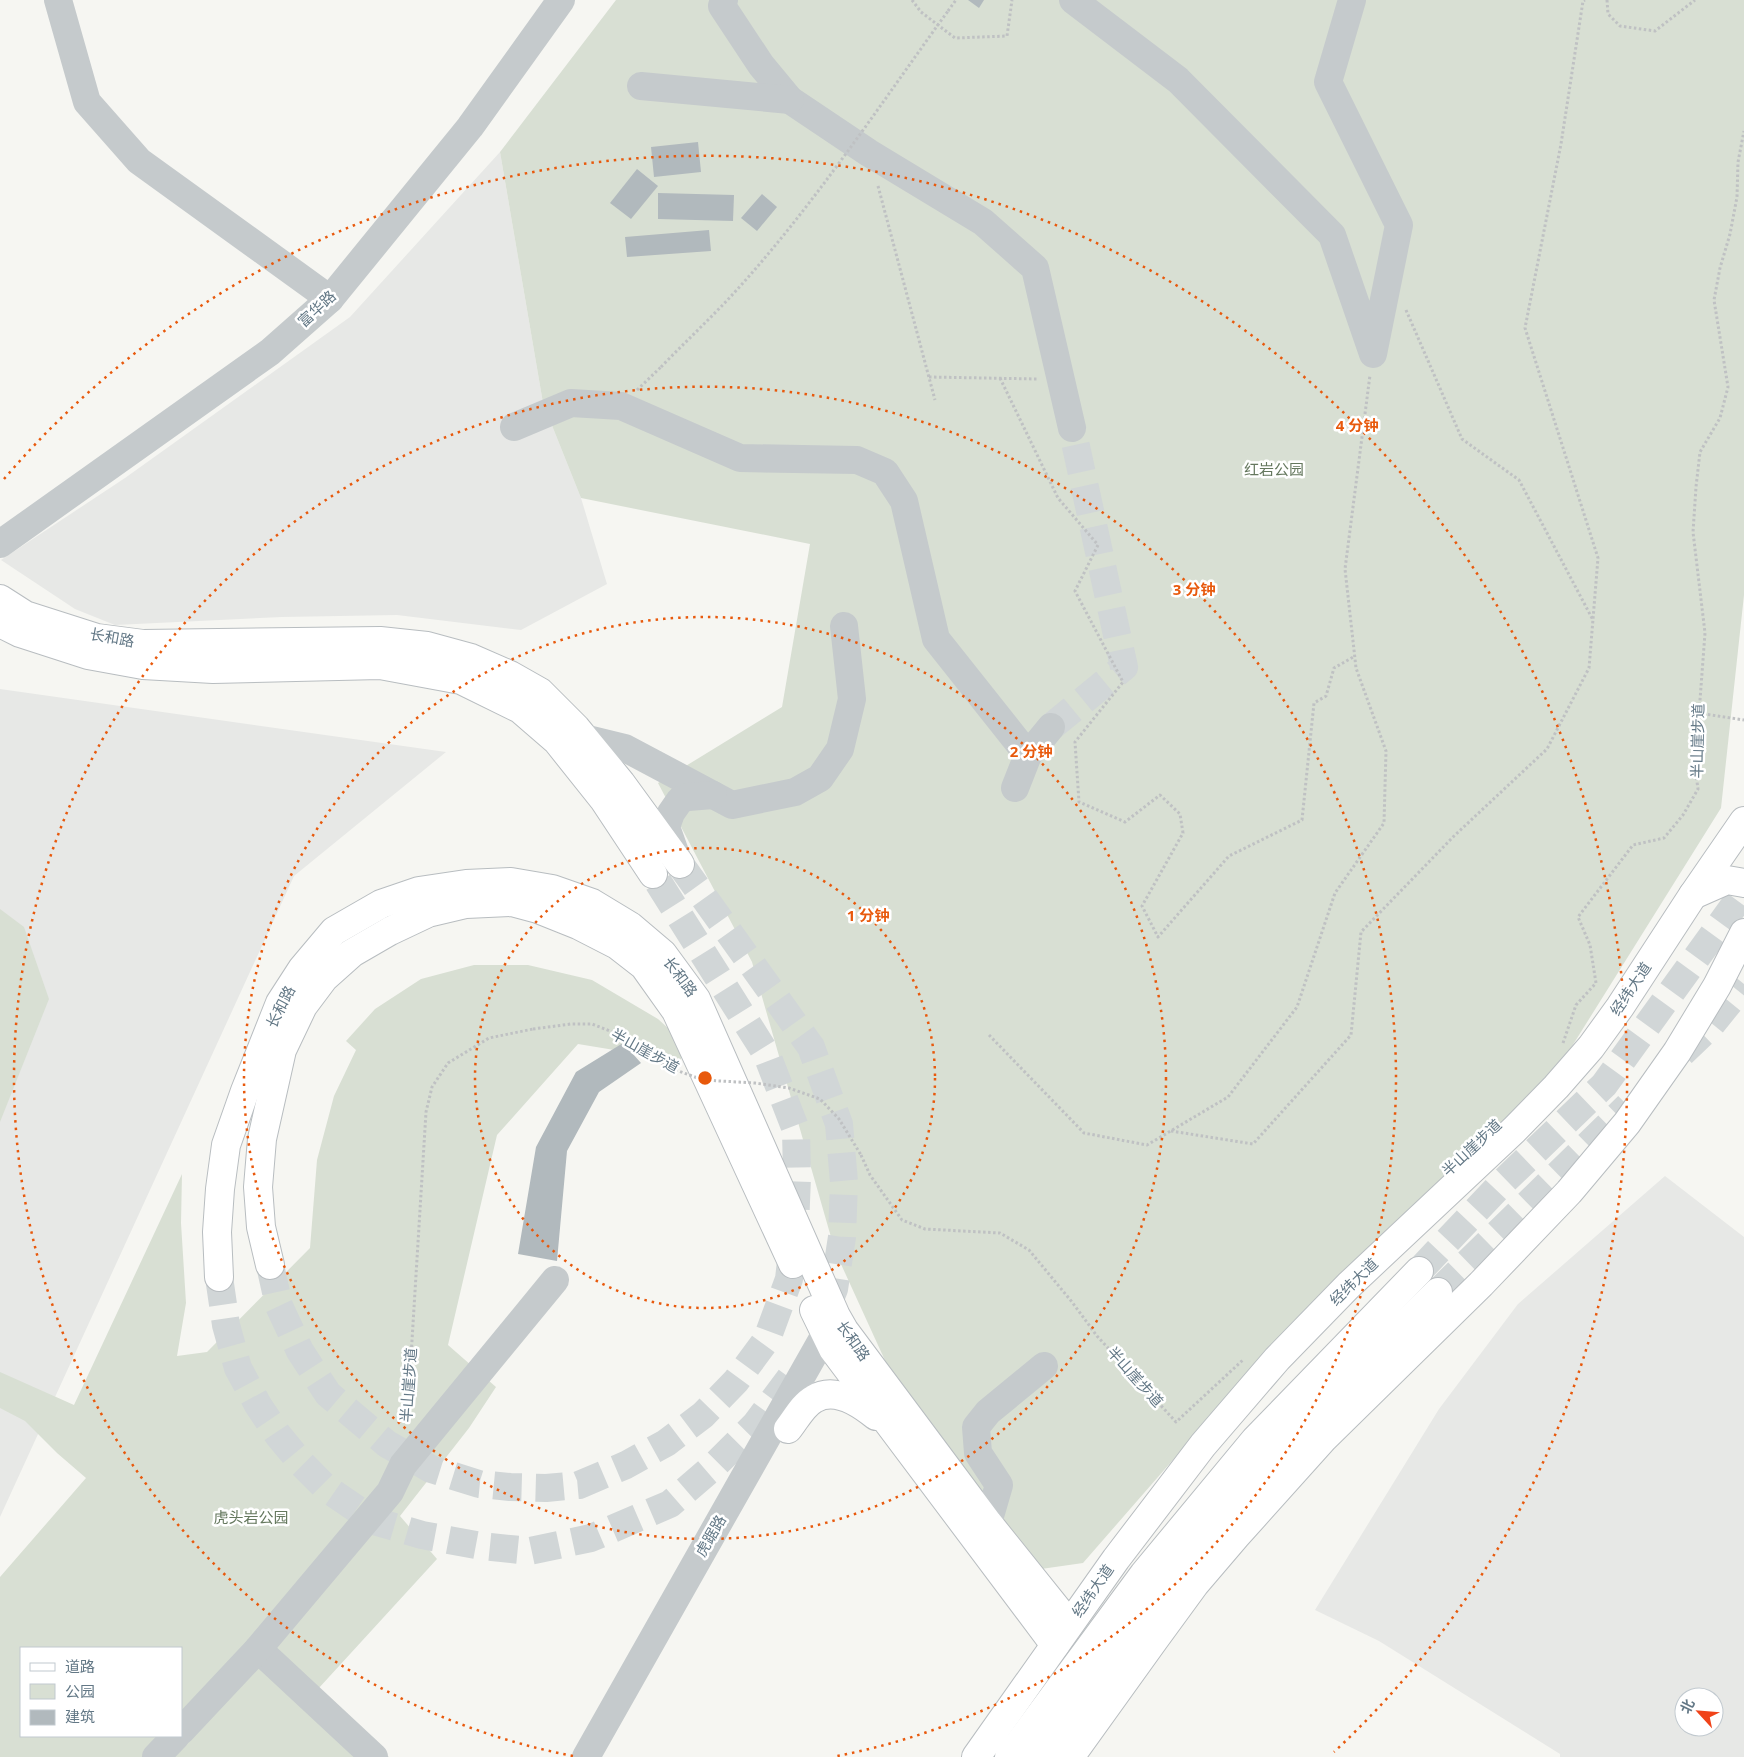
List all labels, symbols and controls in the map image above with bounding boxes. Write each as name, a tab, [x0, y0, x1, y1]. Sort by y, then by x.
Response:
street label: 富华路	[293, 286, 340, 331]
text: 4 分钟	[1336, 415, 1378, 435]
park label: 红岩公园	[1244, 459, 1304, 479]
text: 3 分钟	[1173, 579, 1215, 599]
street label: 长和路	[88, 623, 136, 651]
street label: 半山崖步道	[1686, 703, 1708, 779]
text: 2 分钟	[1010, 741, 1052, 761]
text: 1 分钟	[847, 905, 889, 925]
street label: 长和路	[659, 952, 702, 1000]
street label: 经纬大道	[1605, 958, 1655, 1019]
street label: 长和路	[261, 982, 299, 1031]
street label: 半山崖步道	[608, 1023, 683, 1077]
centre of rings	[696, 1069, 714, 1087]
street label: 半山崖步道	[1437, 1114, 1506, 1180]
street label: 经纬大道	[1325, 1253, 1382, 1309]
street label: 长和路	[833, 1316, 875, 1365]
street label: 半山崖步道	[1103, 1342, 1168, 1411]
street label: 半山崖步道	[395, 1347, 421, 1423]
park label: 虎头岩公园	[213, 1507, 289, 1527]
street label: 虎踞路	[690, 1511, 730, 1560]
street label: 经纬大道	[1067, 1560, 1118, 1621]
legend	[20, 1647, 182, 1737]
text: 道路	[65, 1656, 95, 1676]
text: 公园	[65, 1681, 95, 1701]
north arrow	[1674, 1687, 1724, 1737]
text: 北	[1675, 1696, 1698, 1717]
text: 建筑	[65, 1706, 95, 1726]

